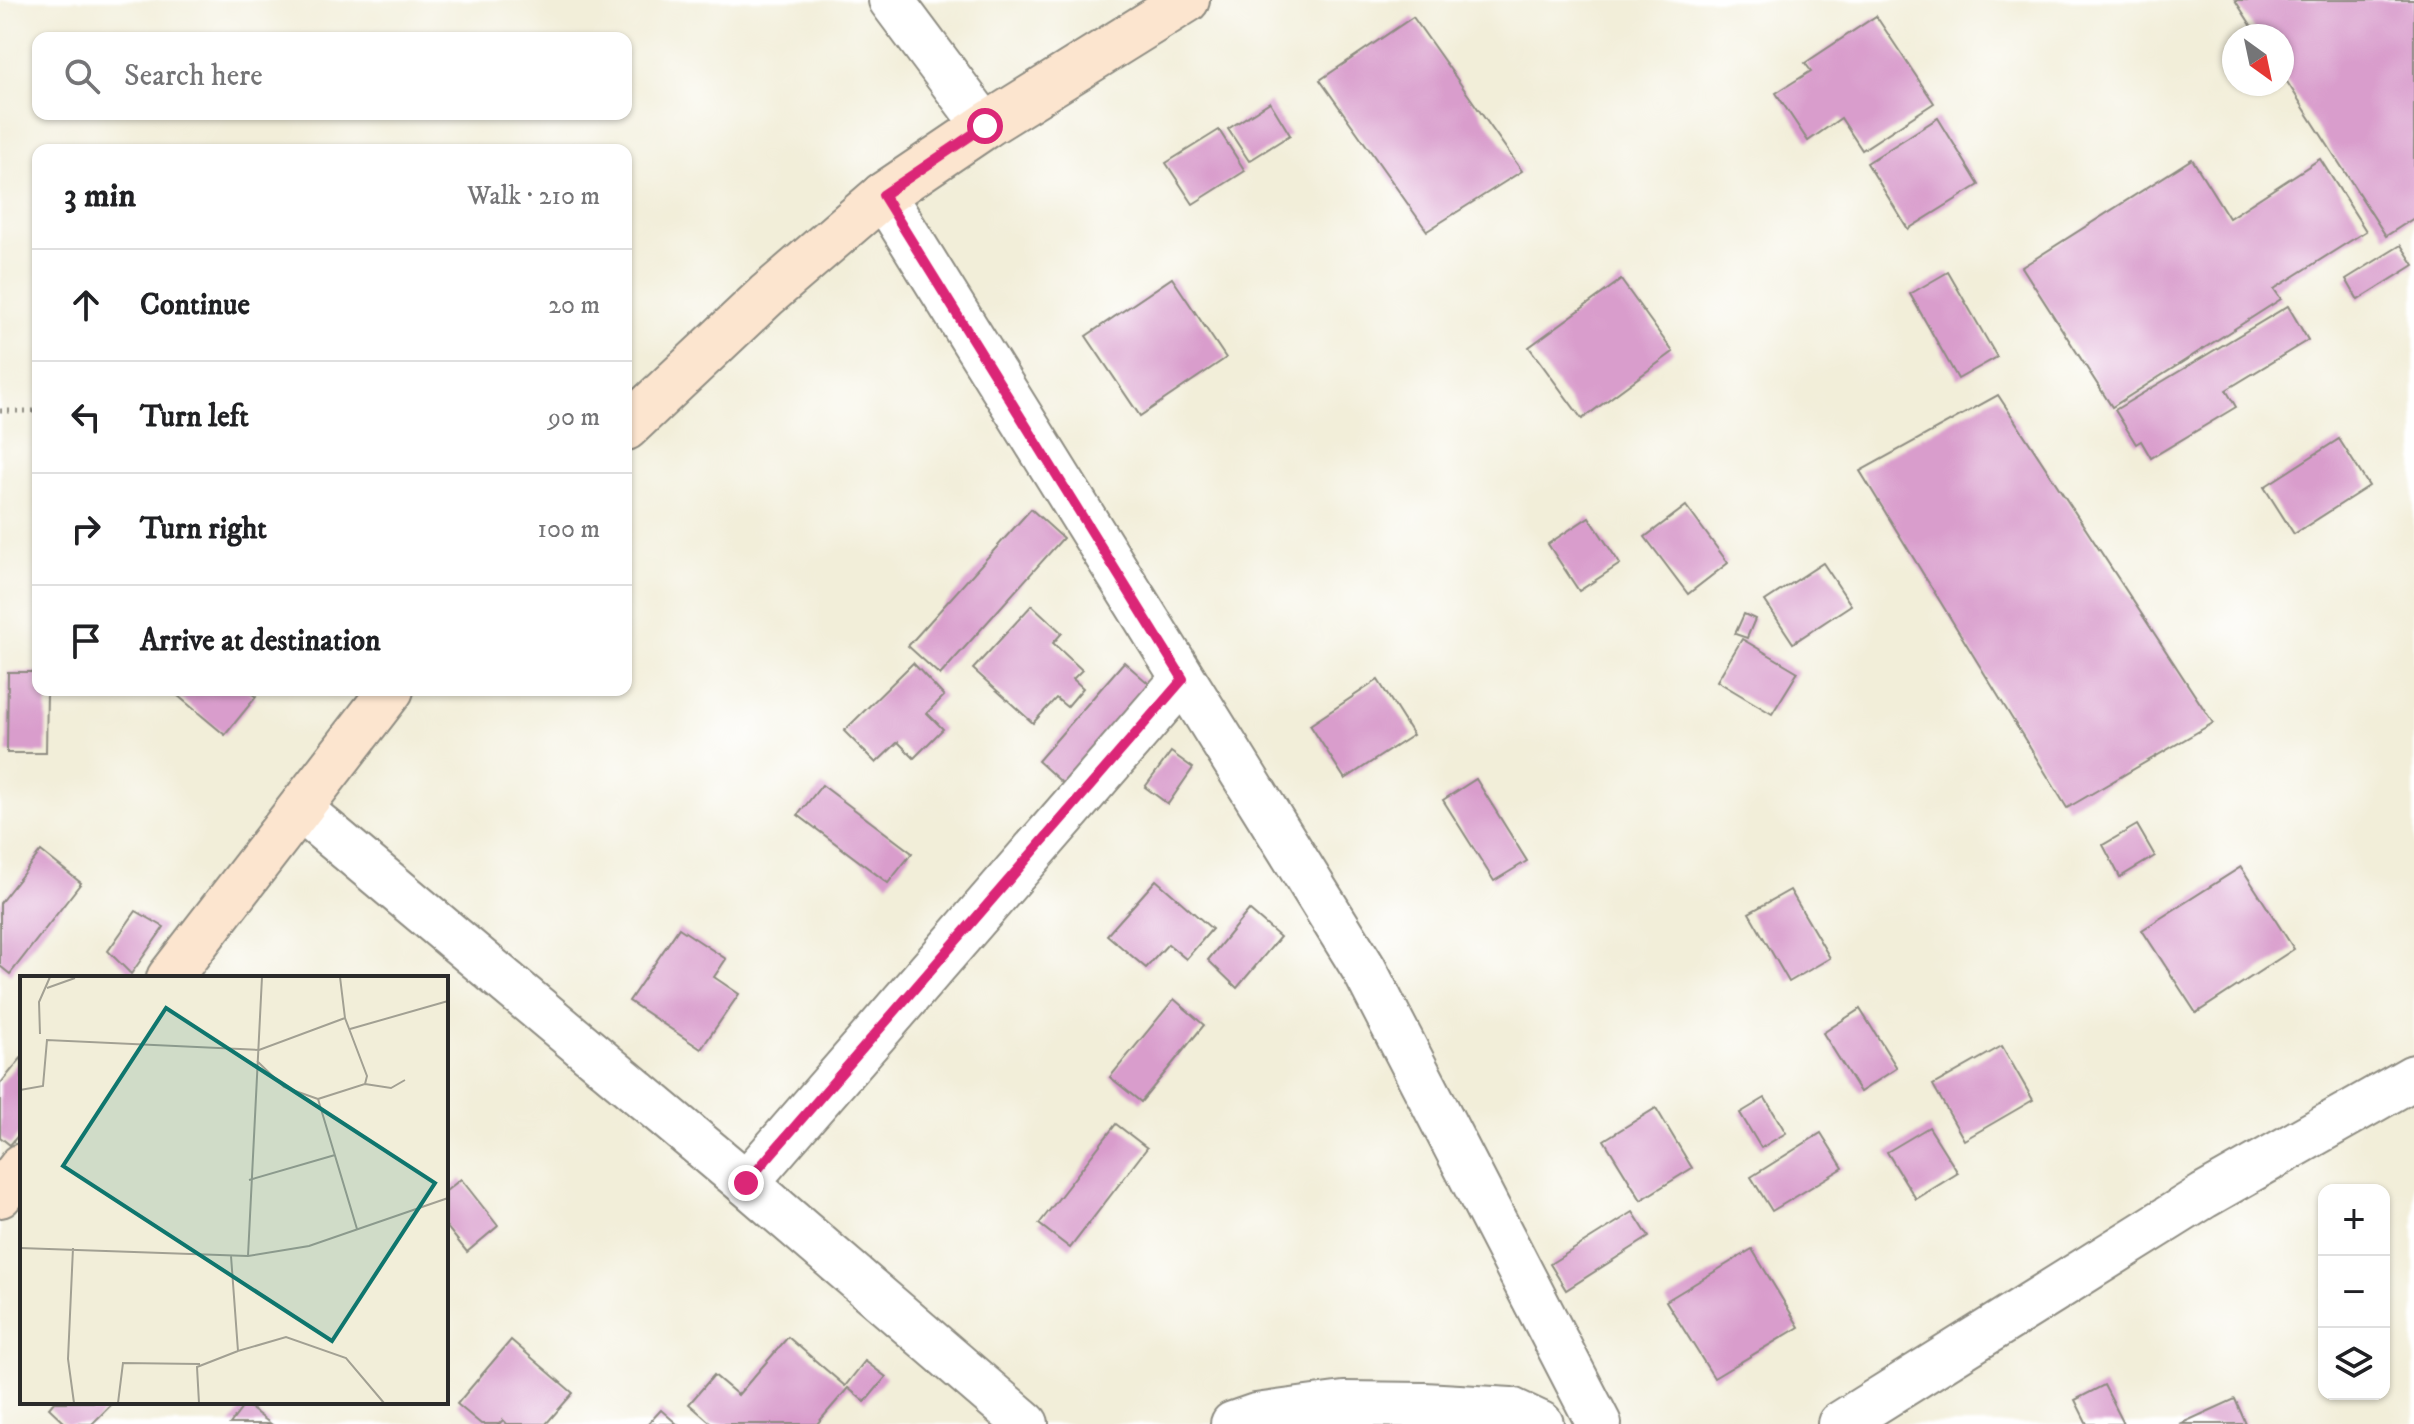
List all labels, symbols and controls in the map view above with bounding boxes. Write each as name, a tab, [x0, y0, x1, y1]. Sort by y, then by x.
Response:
north arrow	[2222, 24, 2294, 96]
search box	[32, 32, 632, 120]
icon: search	[60, 54, 104, 98]
text: Search here	[124, 58, 263, 95]
route start	[967, 108, 1003, 144]
text: 3 min	[64, 175, 136, 217]
text: Walk · 210 m	[467, 180, 600, 213]
icon: ahead	[64, 283, 108, 327]
text: Continue	[140, 287, 250, 324]
text: 20 m	[548, 289, 600, 322]
icon: left	[64, 395, 108, 439]
text: Turn left	[140, 399, 249, 436]
text: 90 m	[548, 401, 600, 434]
icon: right	[64, 507, 108, 551]
text: Turn right	[140, 511, 267, 548]
text: 100 m	[537, 513, 600, 546]
icon: arrive	[64, 619, 108, 663]
text: Arrive at destination	[140, 623, 381, 660]
inset map	[20, 976, 448, 1404]
route end	[728, 1165, 764, 1201]
map controls	[2318, 1184, 2390, 1400]
button: +	[2318, 1184, 2390, 1256]
button: −	[2318, 1256, 2390, 1328]
button: layers	[2318, 1328, 2390, 1400]

